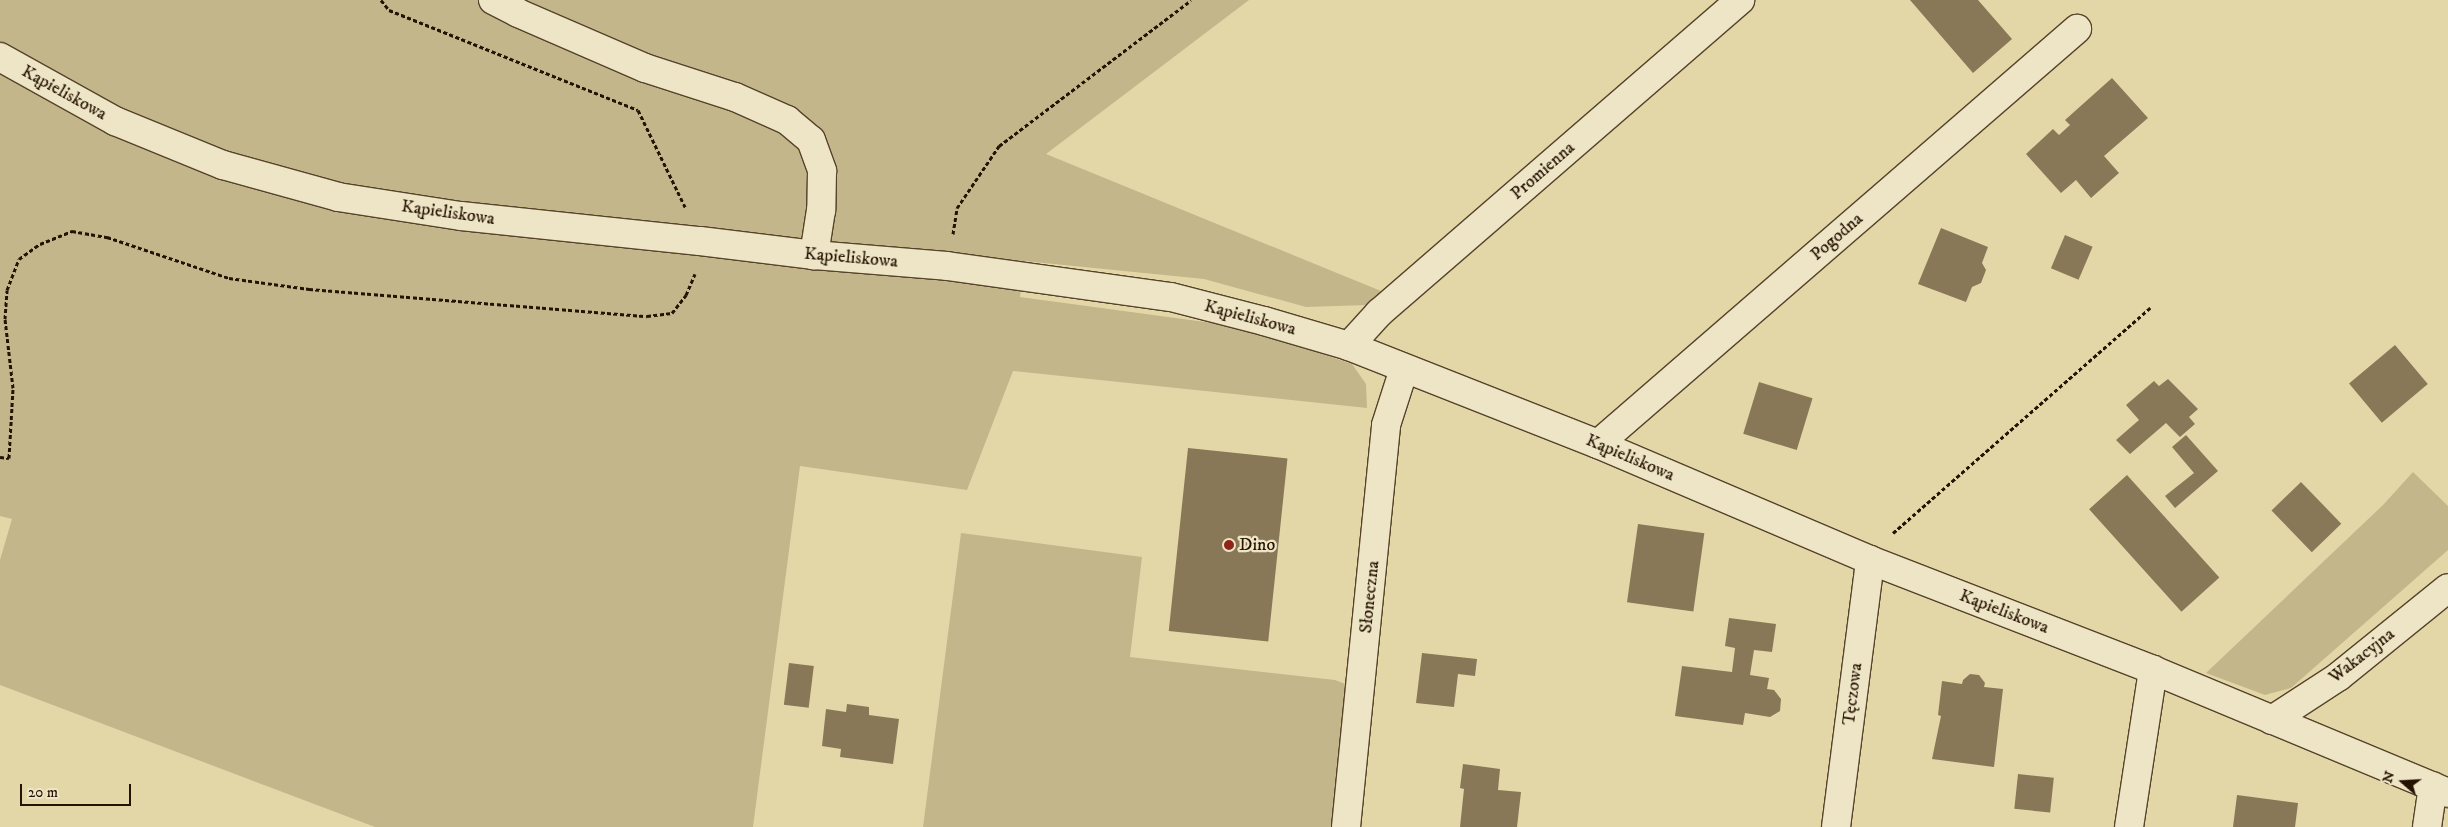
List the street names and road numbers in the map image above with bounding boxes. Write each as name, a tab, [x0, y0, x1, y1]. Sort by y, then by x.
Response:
street label: Kąpieliskowa	[18, 61, 110, 125]
street label: Promienna	[1506, 137, 1580, 205]
street label: Kąpieliskowa	[400, 196, 496, 230]
street label: Pogodna	[1806, 208, 1868, 266]
street label: Kąpieliskowa	[803, 243, 899, 273]
street label: Kąpieliskowa	[1202, 295, 1298, 341]
street label: Kąpieliskowa	[1582, 430, 1678, 486]
street label: Słoneczna	[1355, 560, 1385, 634]
street label: Kąpieliskowa	[1956, 585, 2052, 639]
street label: Wakacyjna	[2325, 624, 2399, 688]
street label: Tęczowa	[1838, 662, 1868, 726]

